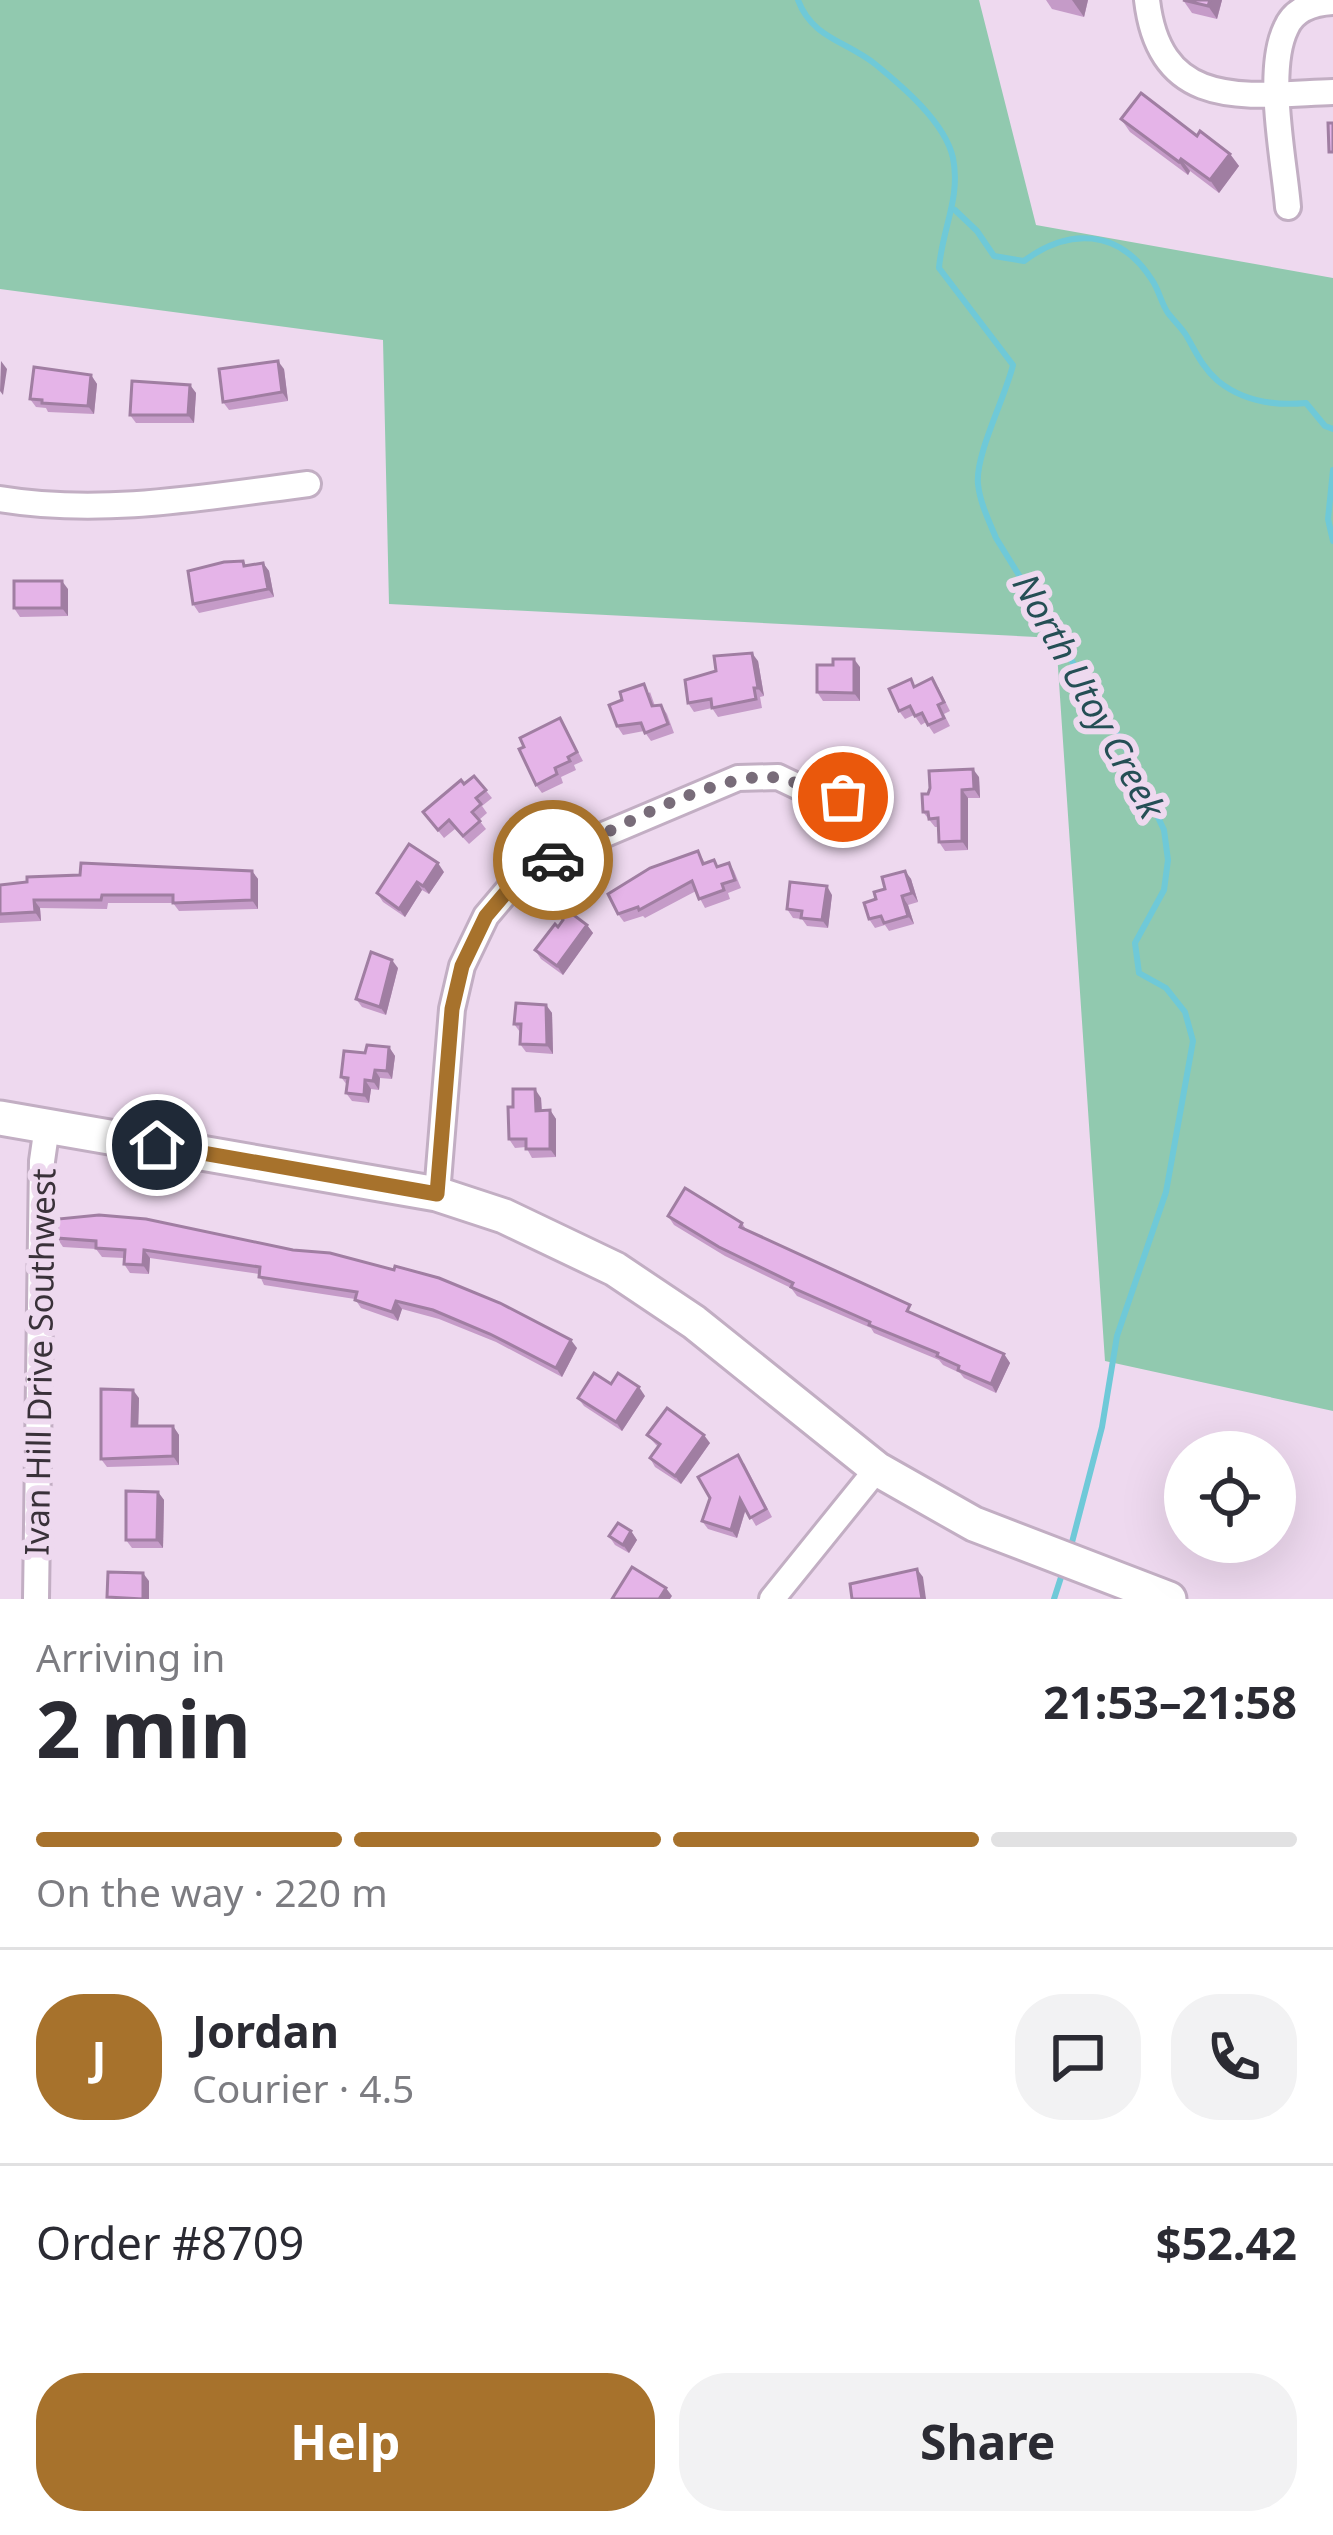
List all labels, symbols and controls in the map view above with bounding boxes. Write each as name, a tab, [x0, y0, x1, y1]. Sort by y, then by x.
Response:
water label: North Utoy Creek	[1002, 565, 1178, 828]
pin	[792, 746, 894, 848]
icon: bag	[810, 764, 876, 830]
courier	[493, 800, 613, 920]
icon: car	[520, 827, 586, 893]
pin	[106, 1094, 208, 1196]
icon: home	[124, 1112, 190, 1178]
street label: Ivan Hill Drive Southwest	[14, 1168, 65, 1556]
map controls	[1164, 1431, 1296, 1563]
button: locate	[1164, 1431, 1296, 1563]
text: Arriving in	[36, 1630, 225, 1683]
text: 21:53–21:58	[1043, 1671, 1297, 1732]
text: 2 min	[36, 1675, 251, 1781]
text: On the way · 220 m	[36, 1865, 388, 1918]
button: chat	[1015, 1994, 1141, 2120]
button: phone	[1171, 1994, 1297, 2120]
text: Jordan	[192, 2000, 339, 2061]
text: J	[92, 2026, 106, 2087]
text: Courier · 4.5	[192, 2061, 414, 2114]
text: Order #8709	[36, 2212, 304, 2273]
text: $52.42	[1156, 2212, 1297, 2273]
button: Help	[36, 2373, 655, 2511]
button: Share	[679, 2373, 1297, 2511]

